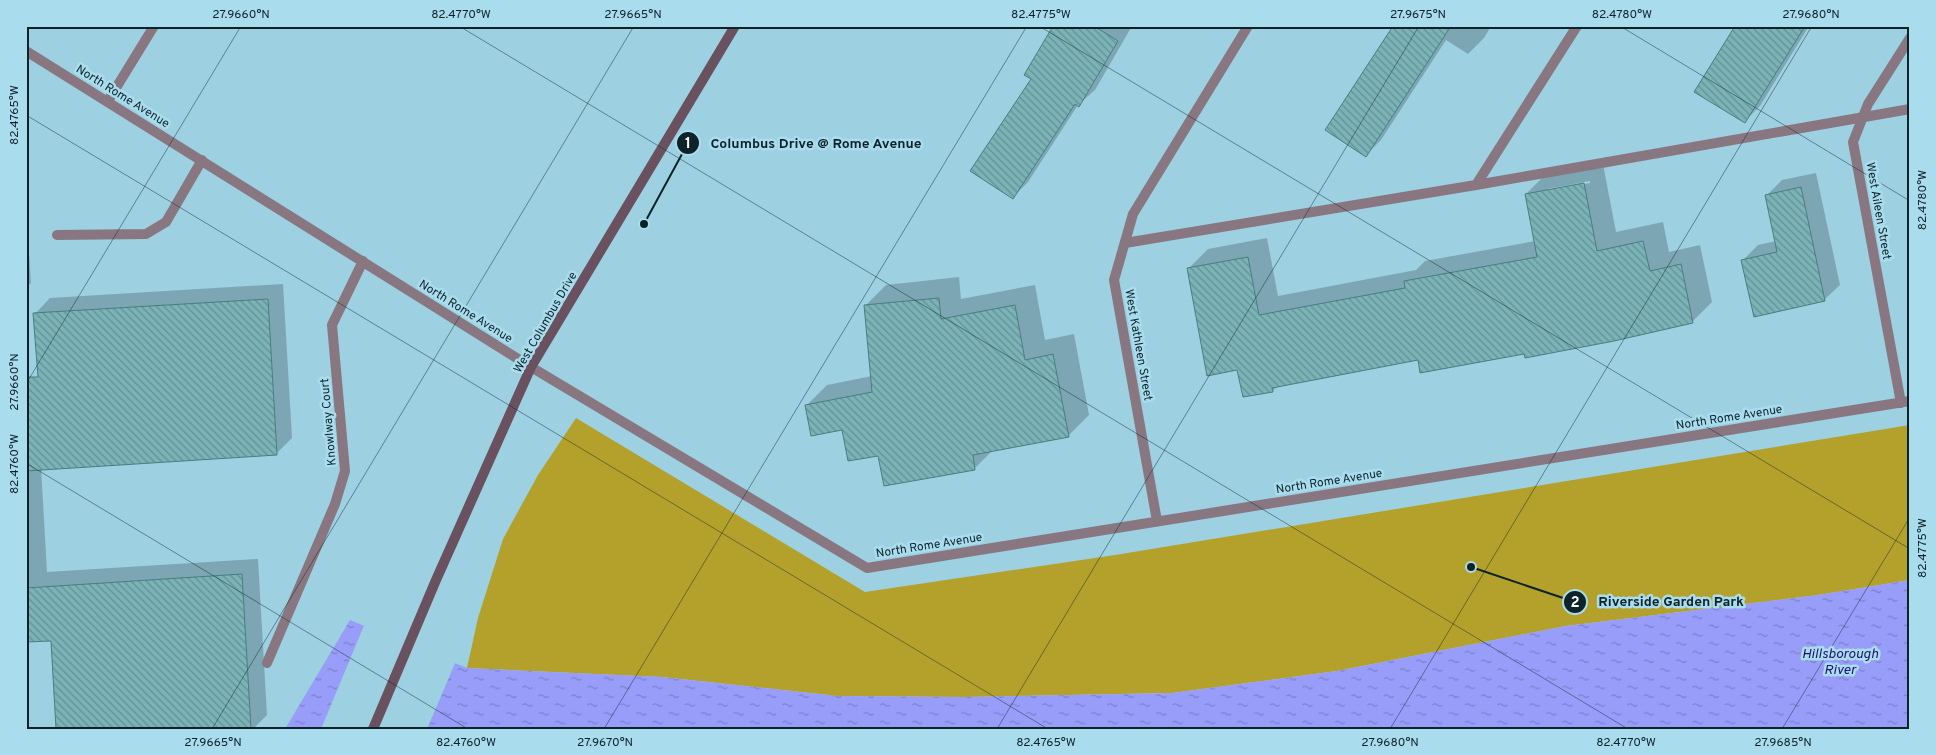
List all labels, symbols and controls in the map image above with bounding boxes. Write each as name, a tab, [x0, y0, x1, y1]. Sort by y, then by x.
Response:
text: 27.9660°N	[212, 7, 270, 23]
text: 82.4770°W	[431, 7, 491, 23]
text: 27.9665°N	[604, 7, 662, 23]
text: 82.4775°W	[1011, 7, 1071, 23]
text: 27.9675°N	[1390, 7, 1446, 23]
text: 82.4780°W	[1592, 7, 1652, 23]
text: 27.9680°N	[1782, 7, 1840, 23]
street label: North Rome Avenue	[73, 62, 172, 132]
text: 82.4765°W	[7, 85, 23, 145]
callout: Columbus Drive @ Rome Avenue	[676, 129, 932, 158]
text: 1	[685, 135, 691, 154]
text: Columbus Drive @ Rome Avenue	[710, 136, 922, 153]
street label: West Aileen Street	[1862, 161, 1894, 261]
text: 82.4780°W	[1915, 170, 1931, 230]
street label: West Columbus Drive	[510, 269, 581, 376]
street label: North Rome Avenue	[416, 277, 515, 347]
street label: West Kathleen Street	[1120, 288, 1156, 402]
text: 27.9660°N	[7, 353, 23, 411]
street label: Knowlway Court	[317, 377, 341, 466]
street label: North Rome Avenue	[1675, 402, 1783, 434]
text: 82.4760°W	[7, 434, 23, 494]
street label: North Rome Avenue	[1275, 466, 1383, 498]
text: 82.4775°W	[1915, 518, 1931, 578]
street label: North Rome Avenue	[875, 530, 983, 562]
callout: Riverside Garden Park	[1563, 587, 1753, 616]
text: 2	[1570, 594, 1580, 613]
text: Riverside Garden Park	[1598, 594, 1744, 611]
water label: Hillsborough River	[1802, 646, 1879, 679]
text: 27.9665°N	[184, 735, 242, 751]
text: 82.4760°W	[436, 735, 496, 751]
text: 27.9670°N	[577, 735, 633, 751]
text: 82.4765°W	[1016, 735, 1076, 751]
text: 27.9680°N	[1361, 735, 1419, 751]
text: 82.4770°W	[1596, 735, 1656, 751]
text: 27.9685°N	[1754, 735, 1812, 751]

